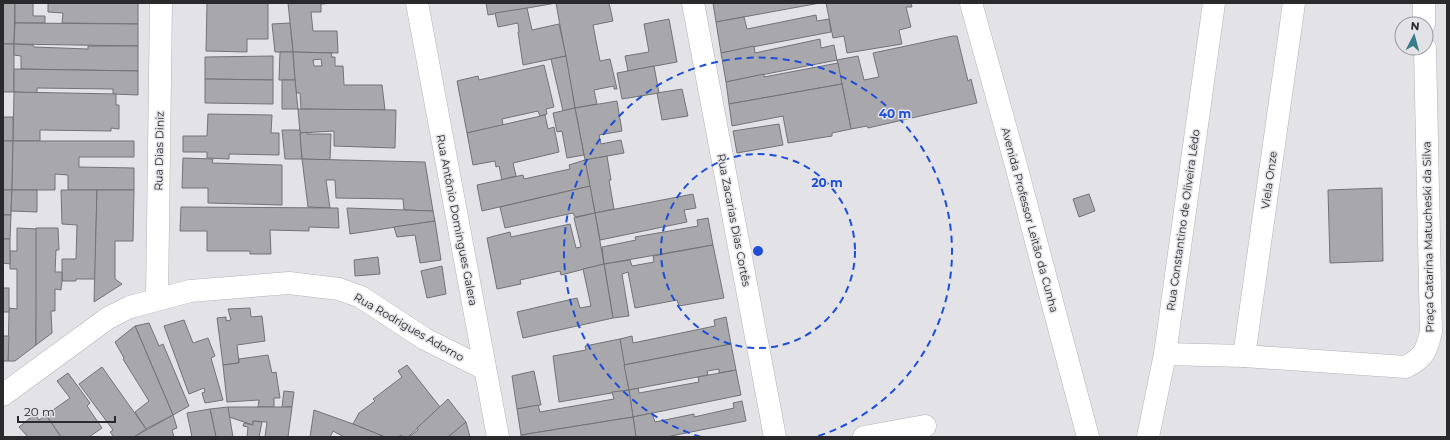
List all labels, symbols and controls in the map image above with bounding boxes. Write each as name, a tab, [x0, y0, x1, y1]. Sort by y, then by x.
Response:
north arrow	[1394, 16, 1434, 56]
text: N	[1410, 19, 1420, 33]
text: 40 m	[879, 106, 911, 121]
street label: Rua Dias Diniz	[151, 111, 167, 191]
street label: Avenida Professor Leitão da Cunha	[999, 126, 1061, 314]
street label: Rua Constantino de Oliveira Lêdo	[1163, 128, 1203, 312]
street label: Rua Antônio Domingues Galera	[433, 133, 481, 307]
street label: Praça Catarina Matucheski da Silva	[1419, 141, 1437, 333]
street label: Viela Onze	[1258, 150, 1280, 210]
street label: Rua Zacarias Dias Cortês	[714, 152, 754, 288]
text: 20 m	[811, 175, 843, 190]
centre of rings	[751, 244, 765, 258]
street label: Rua Rodrigues Adorno	[351, 290, 467, 364]
scale bar	[18, 398, 115, 424]
text: 20 m	[24, 404, 55, 419]

